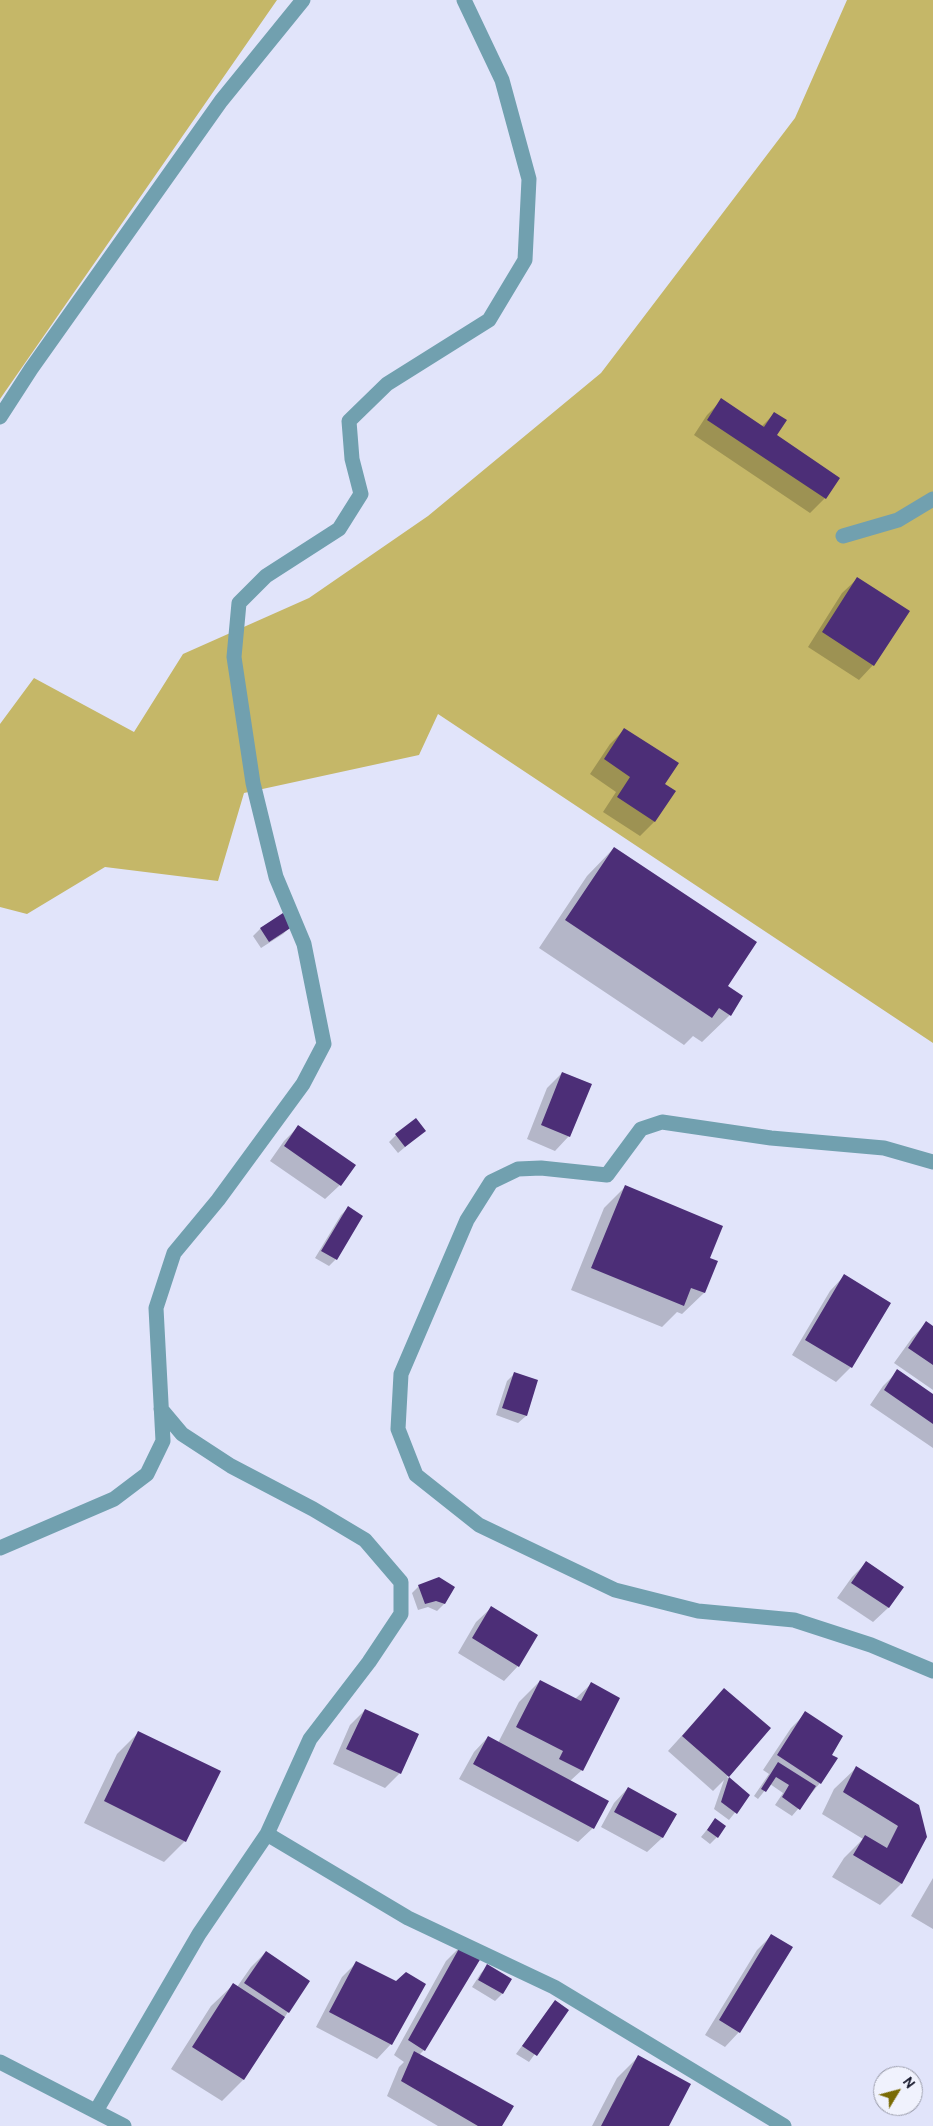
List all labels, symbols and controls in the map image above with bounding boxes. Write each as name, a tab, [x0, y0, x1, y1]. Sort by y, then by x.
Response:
north arrow	[873, 2066, 923, 2116]
text: N	[899, 2073, 919, 2092]

